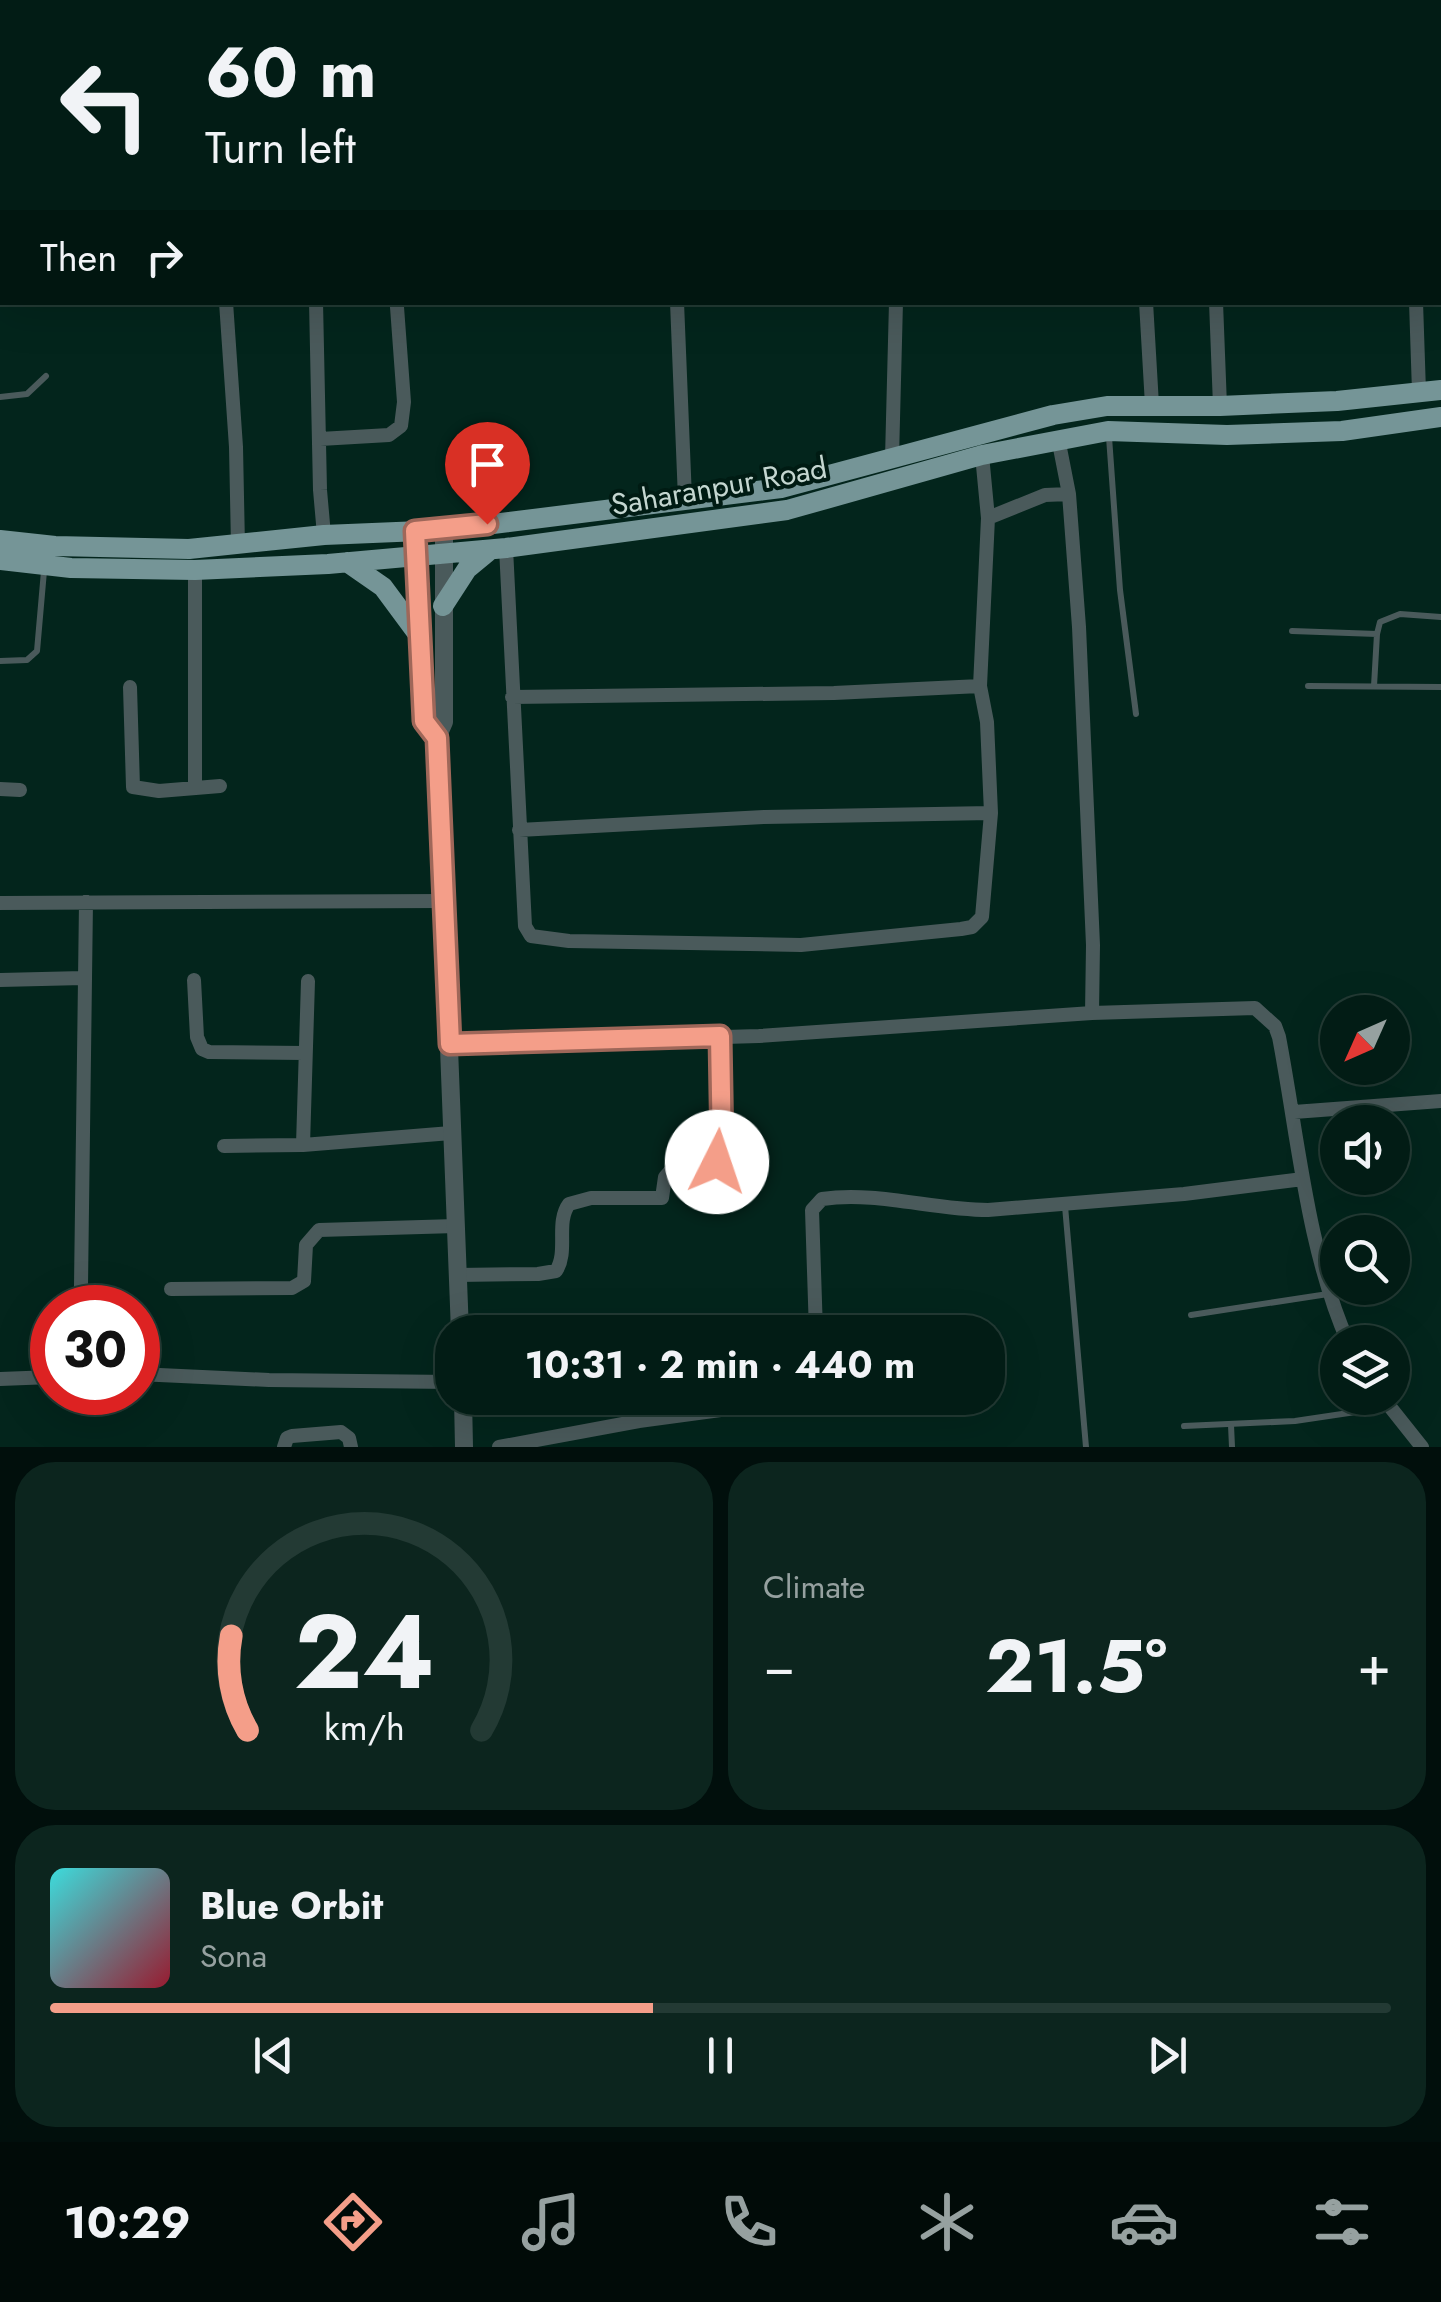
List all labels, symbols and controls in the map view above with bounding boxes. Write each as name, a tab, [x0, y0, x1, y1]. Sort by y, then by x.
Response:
text: 60 m	[205, 22, 377, 123]
icon: left	[40, 40, 170, 170]
text: Turn left	[205, 115, 356, 180]
text: Then	[40, 230, 117, 285]
icon: right	[137, 230, 192, 285]
pin	[445, 422, 530, 525]
icon: arrive	[460, 437, 515, 492]
street label: Saharanpur Road	[608, 446, 830, 526]
north arrow	[1320, 995, 1410, 1085]
map controls	[1320, 995, 1410, 1415]
button: sound	[1320, 1105, 1410, 1195]
position arrow	[665, 1110, 769, 1214]
button: search	[1320, 1215, 1410, 1305]
speed limit sign: 30	[30, 1285, 160, 1415]
button: layers	[1320, 1325, 1410, 1415]
text: 10:31 · 2 min · 440 m	[525, 1337, 915, 1392]
text: Climate	[763, 1564, 865, 1610]
text: 24	[294, 1577, 434, 1727]
text: 21.5°	[985, 1612, 1167, 1720]
text: −	[763, 1626, 795, 1706]
text: +	[1357, 1626, 1391, 1706]
text: km/h	[324, 1702, 404, 1753]
text: Blue Orbit	[200, 1878, 383, 1933]
text: Sona	[200, 1933, 267, 1979]
icon: previous	[246, 2028, 301, 2083]
icon: pause	[693, 2028, 748, 2083]
icon: next	[1140, 2028, 1195, 2083]
icon: directions	[318, 2187, 388, 2257]
icon: music	[516, 2187, 586, 2257]
icon: phone	[714, 2187, 784, 2257]
icon: climate	[912, 2187, 982, 2257]
icon: car	[1109, 2187, 1179, 2257]
icon: filters	[1307, 2187, 1377, 2257]
text: 10:29	[64, 2190, 191, 2255]

